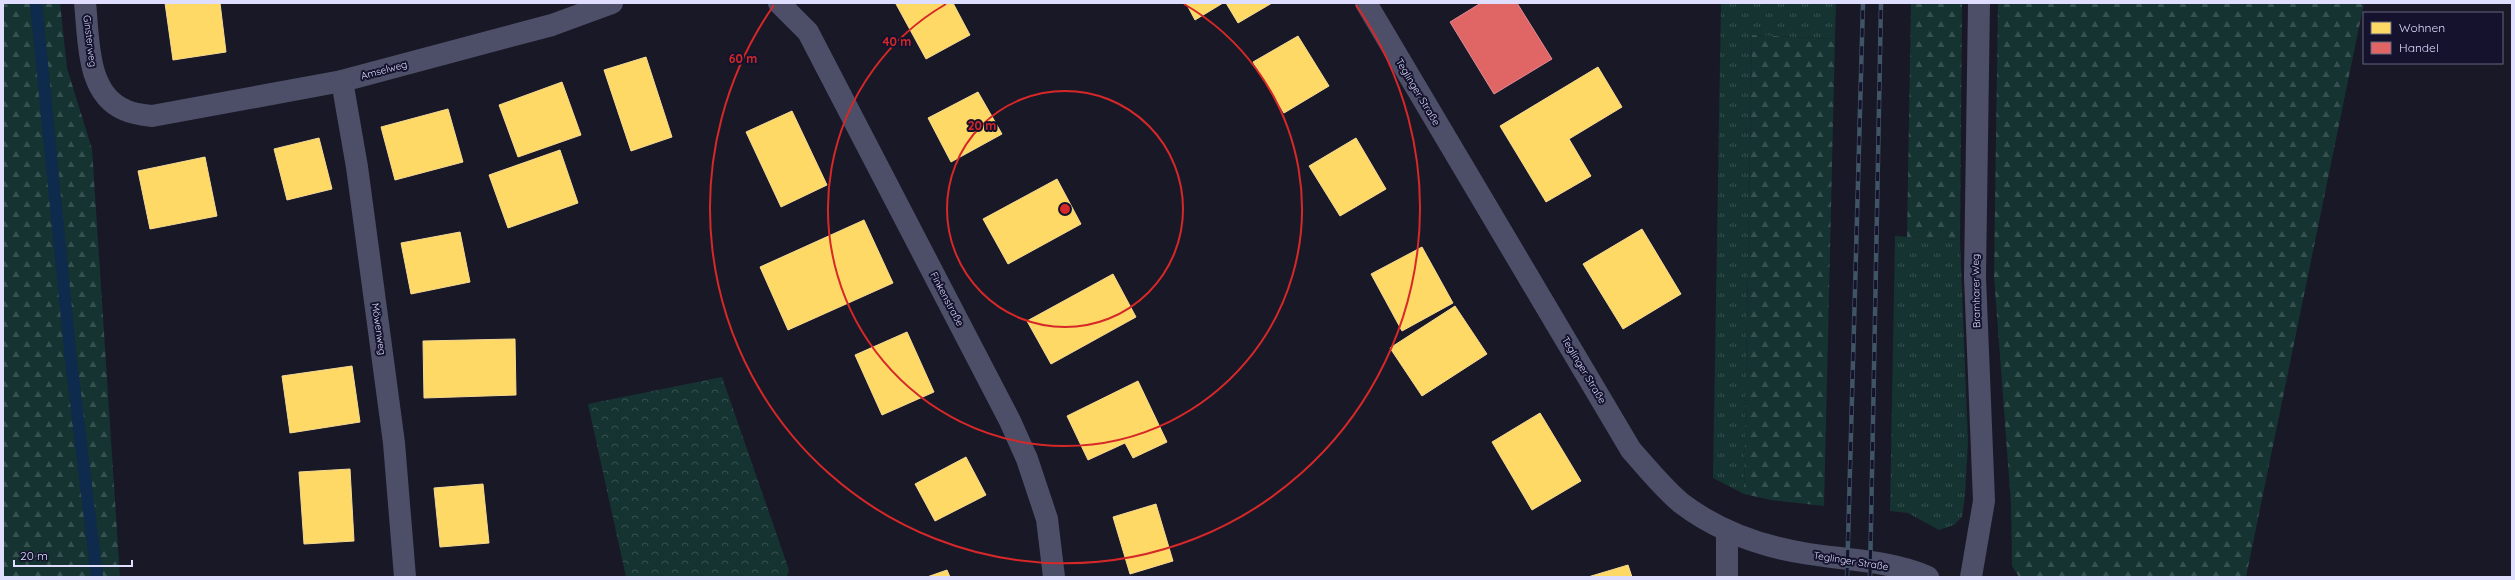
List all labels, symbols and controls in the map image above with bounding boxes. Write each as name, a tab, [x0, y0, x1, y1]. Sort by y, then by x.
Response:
legend	[2363, 12, 2503, 64]
street label: Ginsterweg	[80, 14, 100, 68]
text: Wohnen	[2399, 20, 2445, 35]
text: 40 m	[883, 34, 911, 49]
text: Handel	[2399, 40, 2439, 55]
text: 60 m	[729, 51, 757, 66]
street label: Teglinger Straße	[1393, 56, 1443, 128]
street label: Amselweg	[359, 58, 409, 82]
text: 20 m	[968, 118, 996, 133]
centre of rings	[1058, 202, 1072, 216]
street label: Bramharer Weg	[1969, 254, 1983, 328]
street label: Finkenstraße	[927, 270, 967, 329]
street label: Möwenweg	[369, 302, 389, 356]
street label: Teglinger Straße	[1559, 334, 1609, 406]
scale bar	[14, 542, 132, 568]
text: 20 m	[20, 548, 48, 563]
street label: Teglinger Straße	[1813, 549, 1890, 573]

